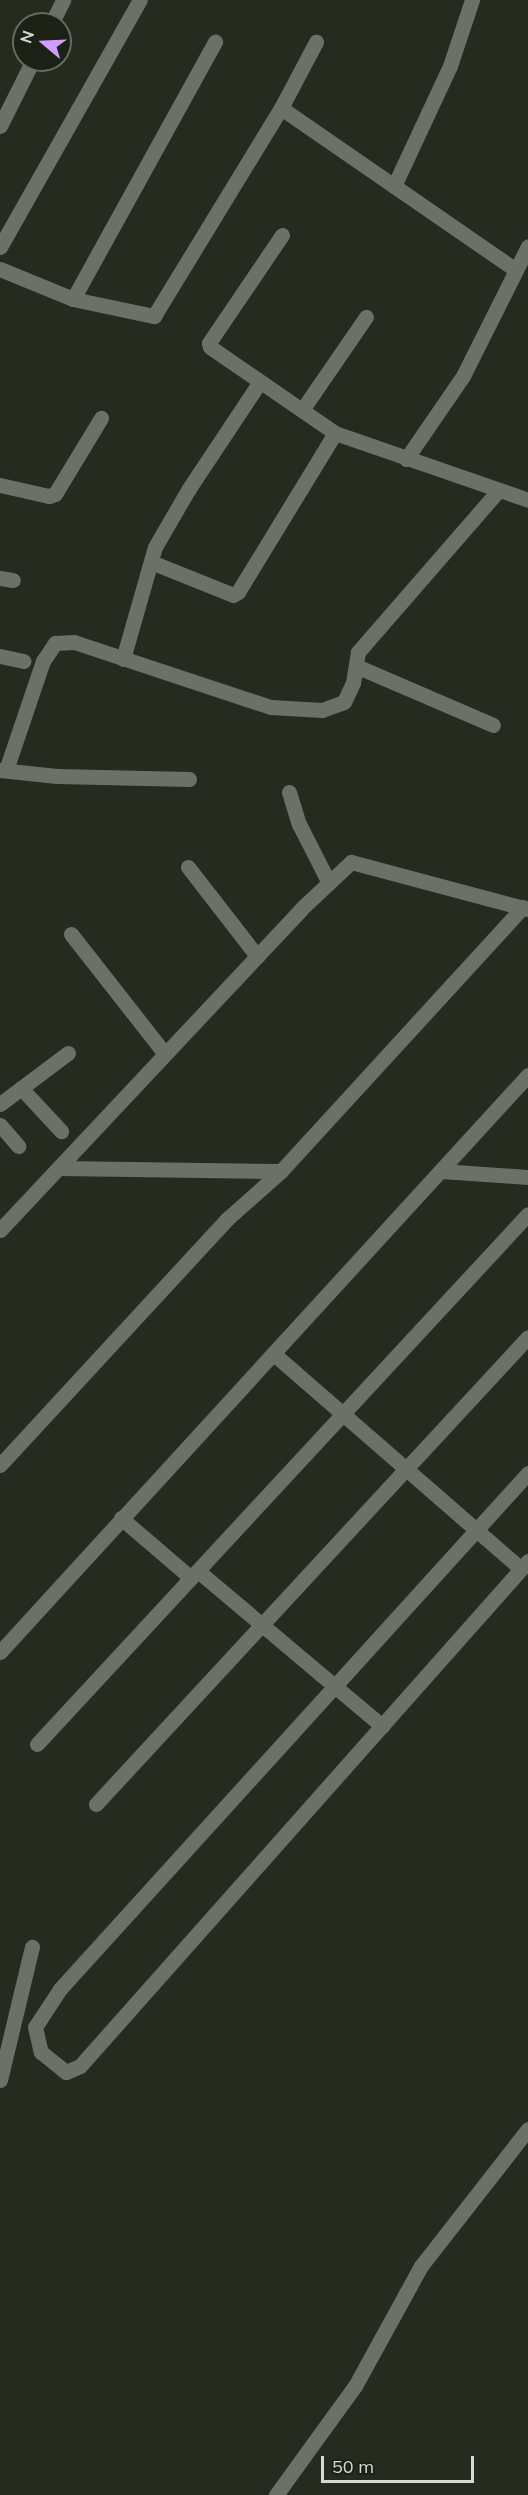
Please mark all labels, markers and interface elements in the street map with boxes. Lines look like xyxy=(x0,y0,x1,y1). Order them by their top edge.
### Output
north arrow xyxy=(12,12,72,72)
text: N xyxy=(15,28,38,46)
scale bar xyxy=(324,2444,477,2482)
text: 50 m xyxy=(332,2455,374,2478)

